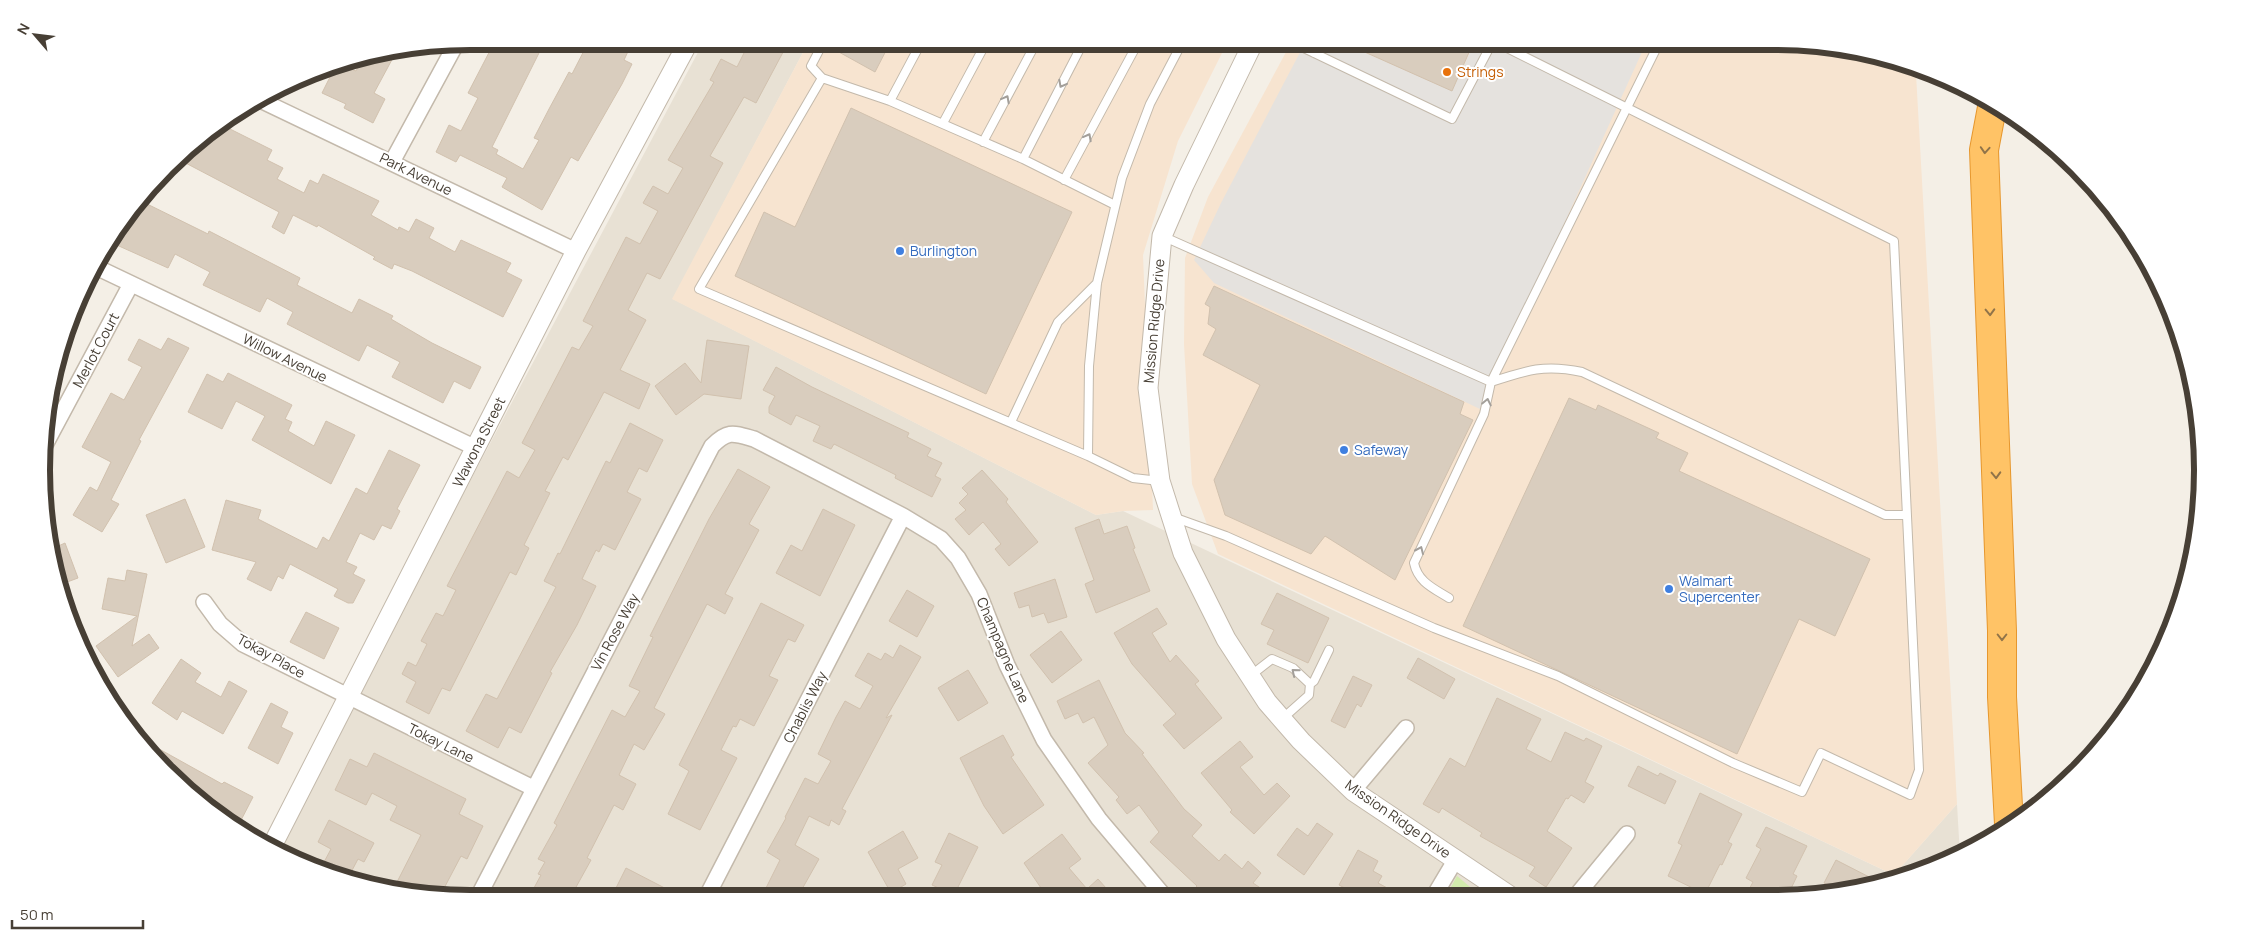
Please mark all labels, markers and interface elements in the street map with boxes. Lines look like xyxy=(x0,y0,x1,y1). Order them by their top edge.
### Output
north arrow xyxy=(10,10,60,60)
text: N xyxy=(12,20,34,38)
place label: Strings xyxy=(1457,62,1504,81)
marker: Strings xyxy=(1441,66,1453,78)
one-way arrow xyxy=(1058,79,1068,88)
one-way arrow xyxy=(1000,95,1010,104)
one-way arrow xyxy=(1082,133,1092,142)
one-way arrow xyxy=(1979,146,1990,154)
street label: Park Avenue xyxy=(377,148,456,199)
place label: Burlington xyxy=(910,241,977,260)
marker: Burlington xyxy=(894,245,906,257)
street label: Mission Ridge Drive xyxy=(1139,258,1168,384)
street label: Merlot Court xyxy=(68,309,123,391)
one-way arrow xyxy=(1984,309,1995,317)
street label: Willow Avenue xyxy=(240,329,331,386)
street label: Wawona Street xyxy=(448,393,510,490)
one-way arrow xyxy=(1481,398,1492,407)
place label: Safeway xyxy=(1354,440,1409,459)
marker: Safeway xyxy=(1338,444,1350,456)
one-way arrow xyxy=(1991,471,2002,479)
one-way arrow xyxy=(1413,546,1424,555)
place label: Walmart Supercenter xyxy=(1679,571,1760,606)
marker: Walmart Supercenter xyxy=(1663,583,1675,595)
street label: Vin Rose Way xyxy=(586,589,643,674)
street label: Champagne Lane xyxy=(973,594,1034,706)
street label: Tokay Place xyxy=(234,629,309,682)
one-way arrow xyxy=(1997,634,2007,641)
street label: Chablis Way xyxy=(778,667,831,746)
one-way arrow xyxy=(1292,668,1301,677)
street label: Tokay Lane xyxy=(405,718,477,767)
street label: Mission Ridge Drive xyxy=(1342,775,1455,862)
scale bar xyxy=(12,898,144,930)
text: 50 m xyxy=(20,904,54,925)

